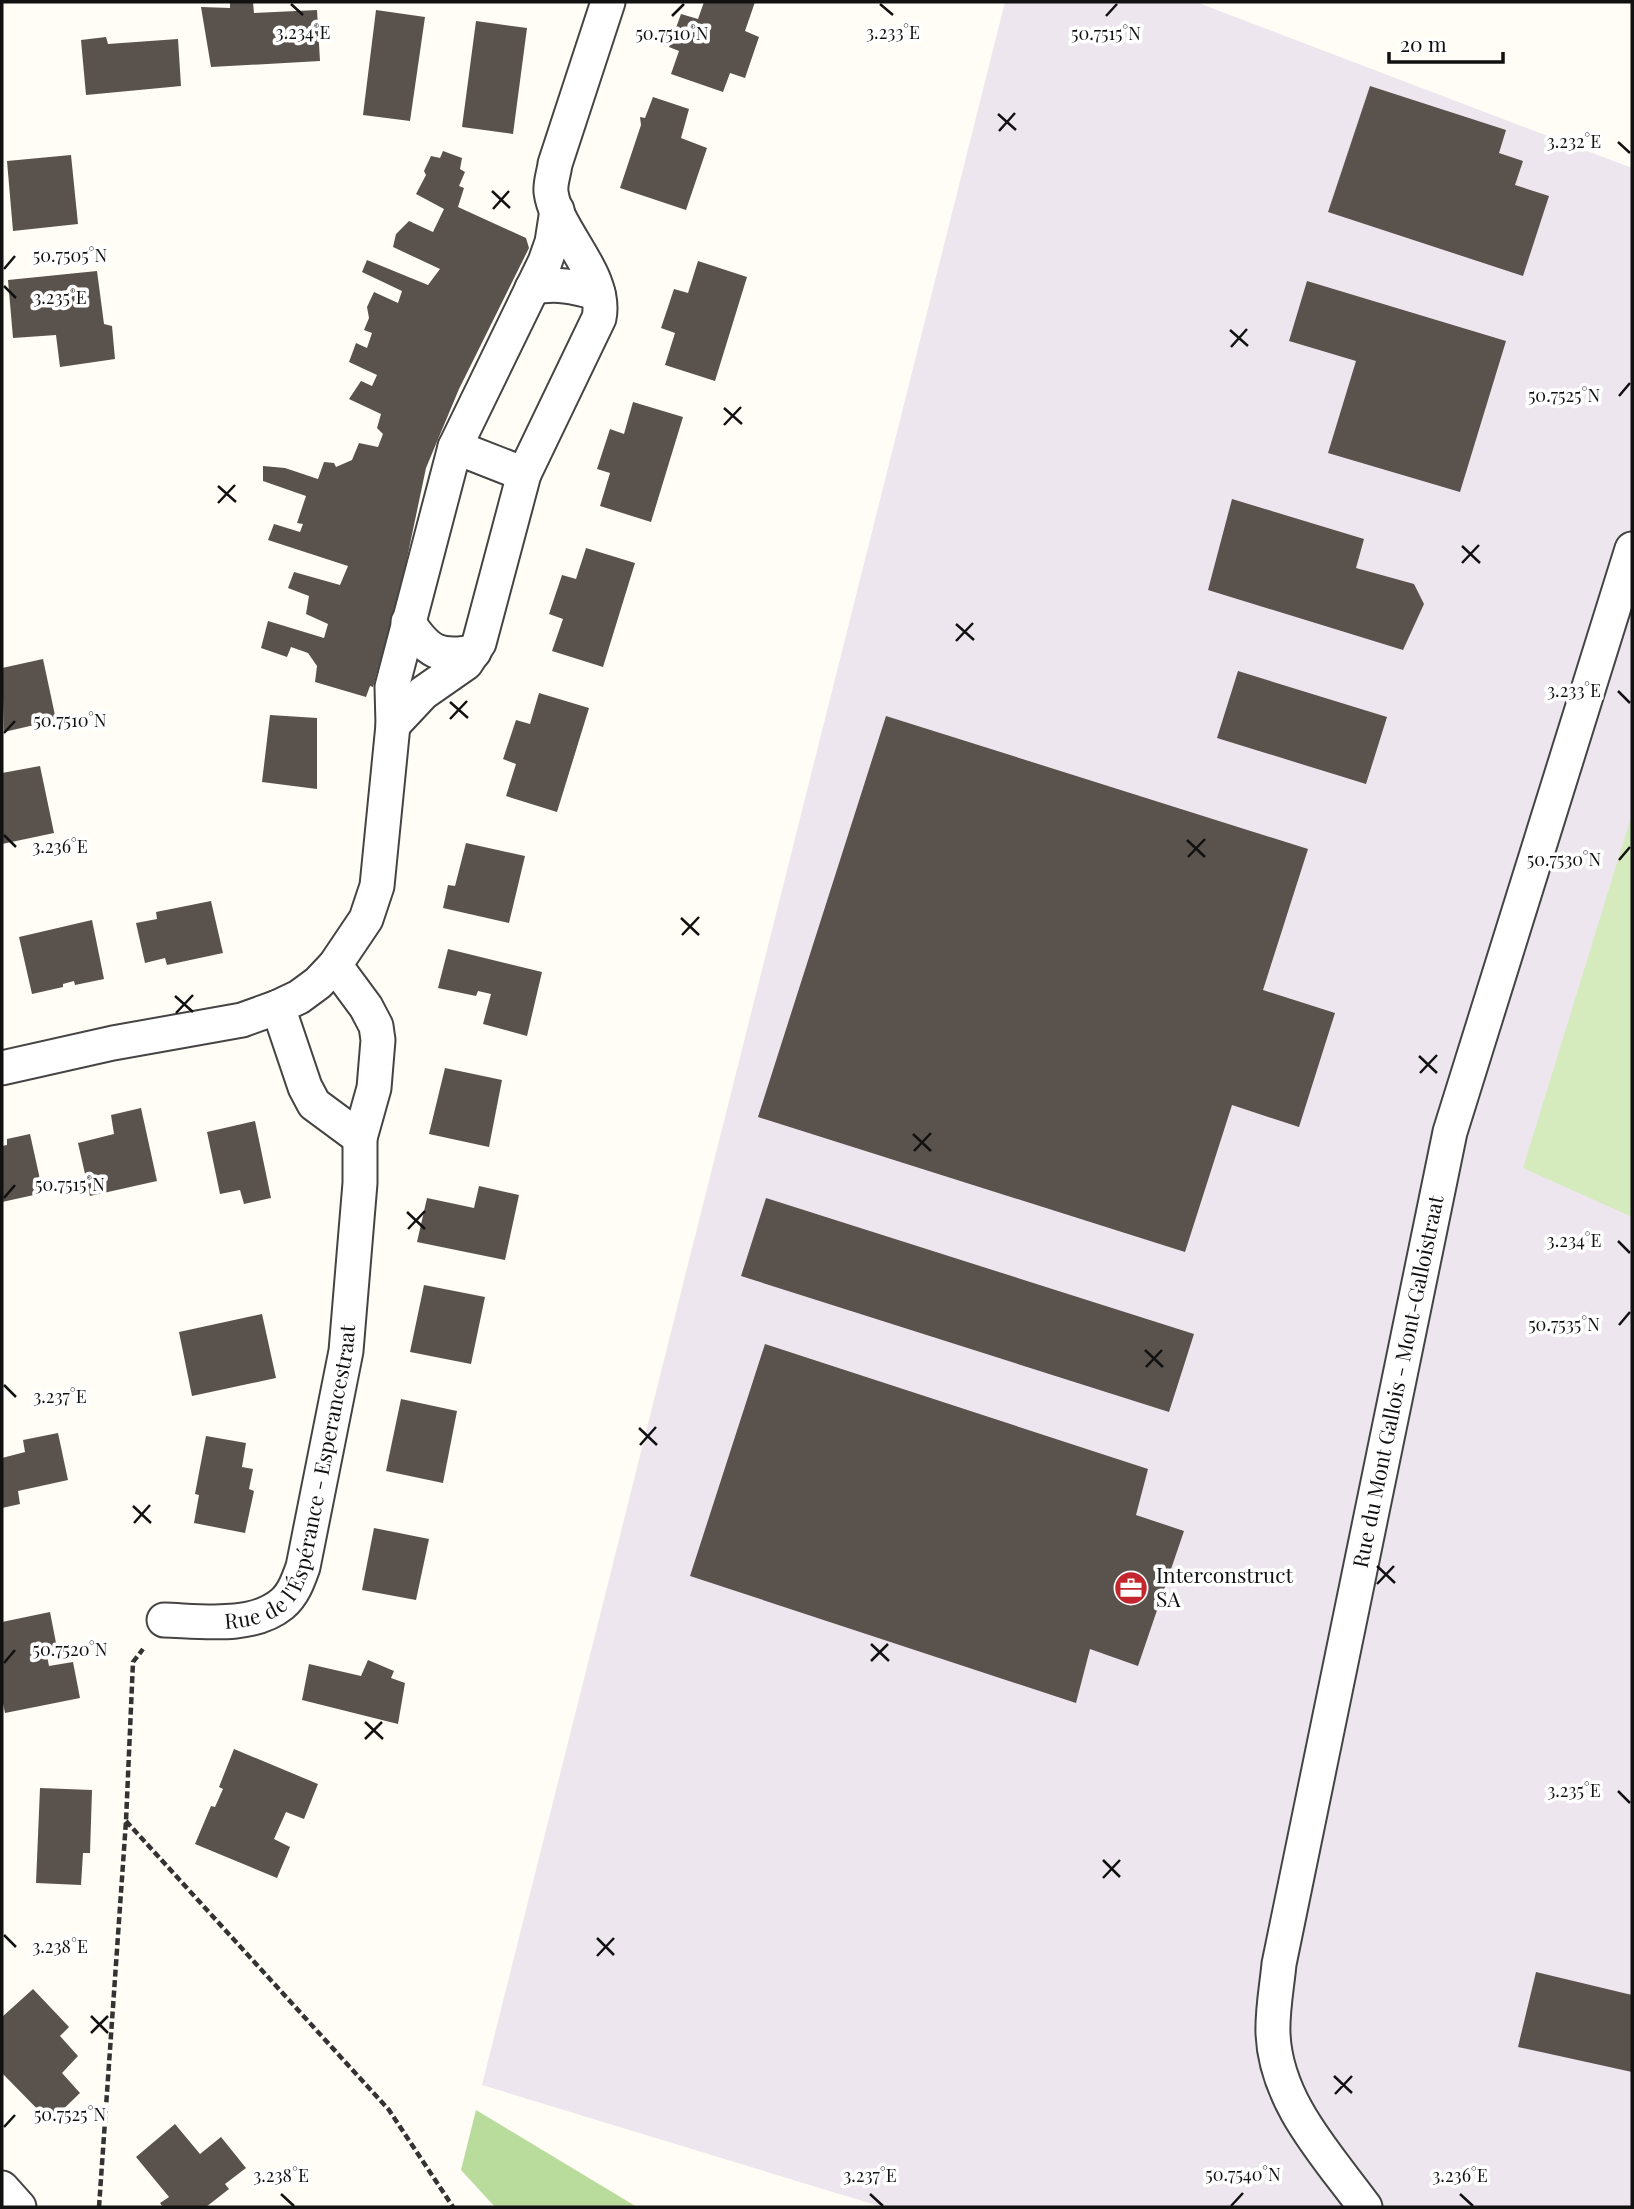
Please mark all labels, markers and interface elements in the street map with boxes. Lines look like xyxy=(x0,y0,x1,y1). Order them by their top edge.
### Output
text: 3.234°E xyxy=(276,20,330,44)
text: 3.233°E xyxy=(866,20,920,44)
text: 50.7510°N xyxy=(635,21,709,45)
text: 50.7515°N xyxy=(1071,21,1141,45)
scale bar xyxy=(1389,21,1503,65)
text: 20 m xyxy=(1400,29,1447,57)
text: 3.232°E xyxy=(1547,129,1601,153)
text: 50.7505°N xyxy=(33,243,107,267)
text: 3.235°E xyxy=(33,285,87,309)
text: 50.7525°N xyxy=(1528,383,1600,407)
text: 3.233°E xyxy=(1547,678,1601,702)
text: 50.7510°N xyxy=(33,708,107,732)
text: 3.236°E xyxy=(32,834,88,858)
text: 50.7530°N xyxy=(1527,847,1602,871)
text: 50.7515°N xyxy=(35,1172,105,1196)
street label: Rue du Mont Gallois - Mont-Galloistraat xyxy=(1345,1192,1449,1570)
text: 3.234°E xyxy=(1547,1228,1601,1252)
text: 50.7535°N xyxy=(1528,1312,1600,1336)
street label: Rue de l'Éspérance - Esperancestraat xyxy=(223,1323,360,1634)
text: 3.237°E xyxy=(33,1384,87,1408)
place label: Interconstruct SA xyxy=(1156,1560,1293,1612)
office icon: Interconstruct SA xyxy=(1112,1569,1150,1607)
text: 50.7520°N xyxy=(32,1637,108,1661)
text: 3.235°E xyxy=(1547,1778,1601,1802)
text: 3.238°E xyxy=(32,1934,88,1958)
text: 50.7525°N xyxy=(34,2102,106,2126)
text: 50.7540°N xyxy=(1205,2162,1281,2186)
text: 3.238°E xyxy=(253,2163,309,2187)
text: 3.237°E xyxy=(843,2163,897,2187)
text: 3.236°E xyxy=(1432,2163,1488,2187)

